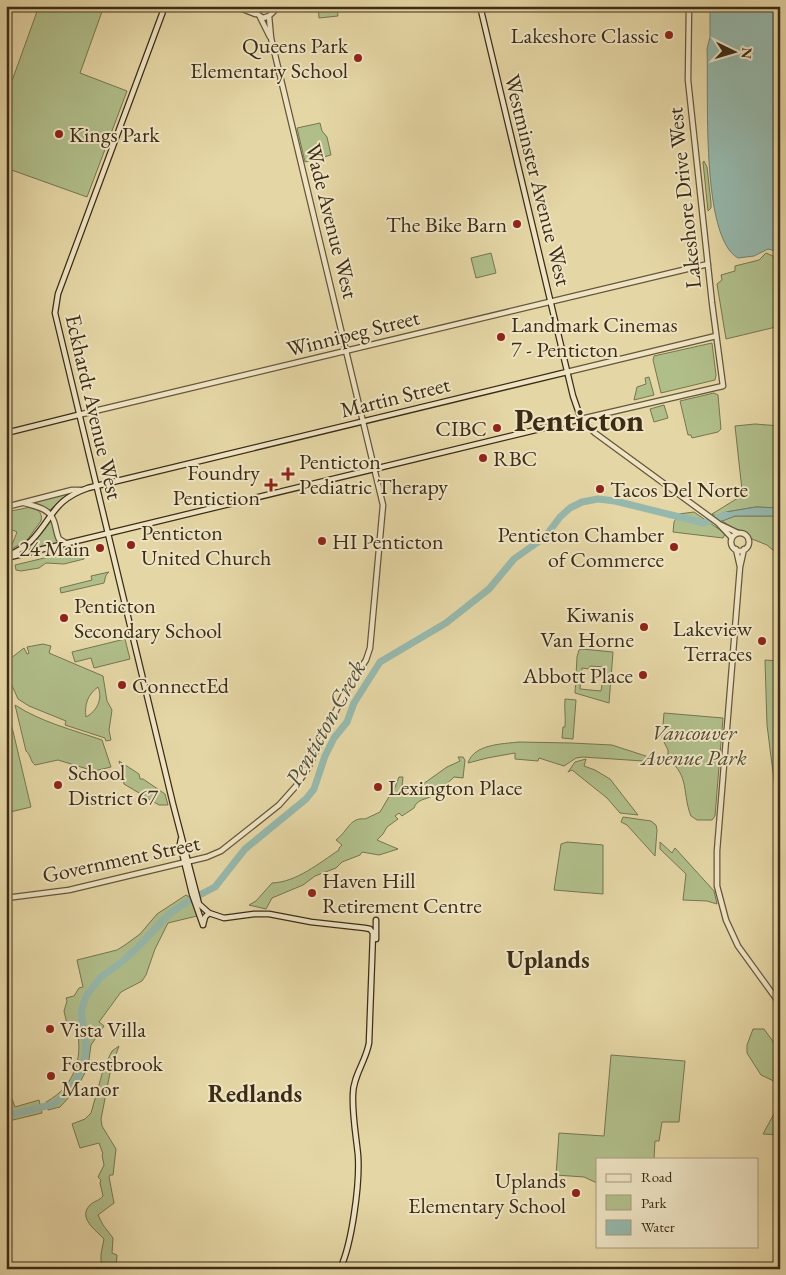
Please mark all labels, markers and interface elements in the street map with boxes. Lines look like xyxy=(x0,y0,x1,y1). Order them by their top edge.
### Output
place label: Lakeshore Classic xyxy=(511,21,659,50)
north arrow xyxy=(708,28,758,78)
marker: Lakeshore Classic xyxy=(663,29,675,41)
place label: Queens Park Elementary School xyxy=(190,31,349,85)
text: N xyxy=(737,47,756,60)
marker: Queens Park Elementary School xyxy=(352,52,364,64)
street label: Westminster Avenue West xyxy=(498,71,578,289)
street label: Lakeshore Drive West xyxy=(660,106,708,290)
place label: Kings Park xyxy=(69,120,160,149)
marker: Kings Park xyxy=(53,128,65,140)
street label: Wade Avenue West xyxy=(299,140,365,302)
place label: The Bike Barn xyxy=(386,210,507,239)
marker: The Bike Barn xyxy=(511,218,523,230)
street label: Winnipeg Street xyxy=(283,302,423,364)
place label: Landmark Cinemas 7 - Penticton xyxy=(511,310,678,364)
street label: Eckhardt Avenue West xyxy=(59,312,129,502)
marker: Landmark Cinemas 7 - Penticton xyxy=(495,331,507,343)
street label: Martin Street xyxy=(337,369,453,425)
district label: Penticton xyxy=(514,399,644,441)
place label: CIBC xyxy=(435,414,487,443)
marker: CIBC xyxy=(491,422,503,434)
place label: RBC xyxy=(493,444,537,473)
place label: Penticton Pediatric Therapy xyxy=(299,447,448,501)
marker: RBC xyxy=(477,452,489,464)
place label: Foundry Pentiction xyxy=(173,458,260,512)
marker: Penticton Pediatric Therapy xyxy=(281,467,295,481)
place label: Tacos Del Norte xyxy=(610,475,749,504)
marker: Foundry Pentiction xyxy=(264,478,278,492)
marker: Tacos Del Norte xyxy=(594,483,606,495)
place label: Penticton United Church xyxy=(141,518,271,572)
place label: Penticton Chamber of Commerce xyxy=(498,520,665,574)
place label: HI Penticton xyxy=(332,527,444,556)
place label: 24 Main xyxy=(19,534,90,563)
marker: HI Penticton xyxy=(316,535,328,547)
marker: Penticton United Church xyxy=(125,539,137,551)
marker: Penticton Chamber of Commerce xyxy=(668,541,680,553)
marker: 24 Main xyxy=(94,542,106,554)
place label: Penticton Secondary School xyxy=(74,591,222,645)
place label: Kiwanis Van Horne xyxy=(540,600,634,654)
marker: Penticton Secondary School xyxy=(58,612,70,624)
place label: Lakeview Terraces xyxy=(673,614,753,668)
marker: Kiwanis Van Horne xyxy=(638,621,650,633)
marker: Lakeview Terraces xyxy=(756,635,768,647)
water label: Penticton Creek xyxy=(278,654,373,792)
place label: Abbott Place xyxy=(522,661,633,690)
marker: Abbott Place xyxy=(637,669,649,681)
place label: ConnectEd xyxy=(132,671,230,700)
marker: ConnectEd xyxy=(116,679,128,691)
park label: Vancouver Avenue Park xyxy=(639,718,747,772)
place label: School District 67 xyxy=(68,758,159,812)
place label: Lexington Place xyxy=(388,773,523,802)
marker: School District 67 xyxy=(52,779,64,791)
marker: Lexington Place xyxy=(372,781,384,793)
street label: Government Street xyxy=(40,828,202,890)
place label: Haven Hill Retirement Centre xyxy=(322,866,482,920)
marker: Haven Hill Retirement Centre xyxy=(306,887,318,899)
district label: Uplands xyxy=(506,944,590,975)
place label: Vista Villa xyxy=(60,1015,146,1044)
marker: Vista Villa xyxy=(44,1023,56,1035)
place label: Forestbrook Manor xyxy=(61,1049,164,1103)
marker: Forestbrook Manor xyxy=(45,1070,57,1082)
district label: Redlands xyxy=(208,1078,302,1109)
legend xyxy=(596,1158,758,1248)
place label: Uplands Elementary School xyxy=(408,1166,566,1220)
text: Road xyxy=(641,1167,673,1186)
marker: Uplands Elementary School xyxy=(570,1187,582,1199)
text: Park xyxy=(641,1193,668,1212)
text: Water xyxy=(641,1217,675,1236)

